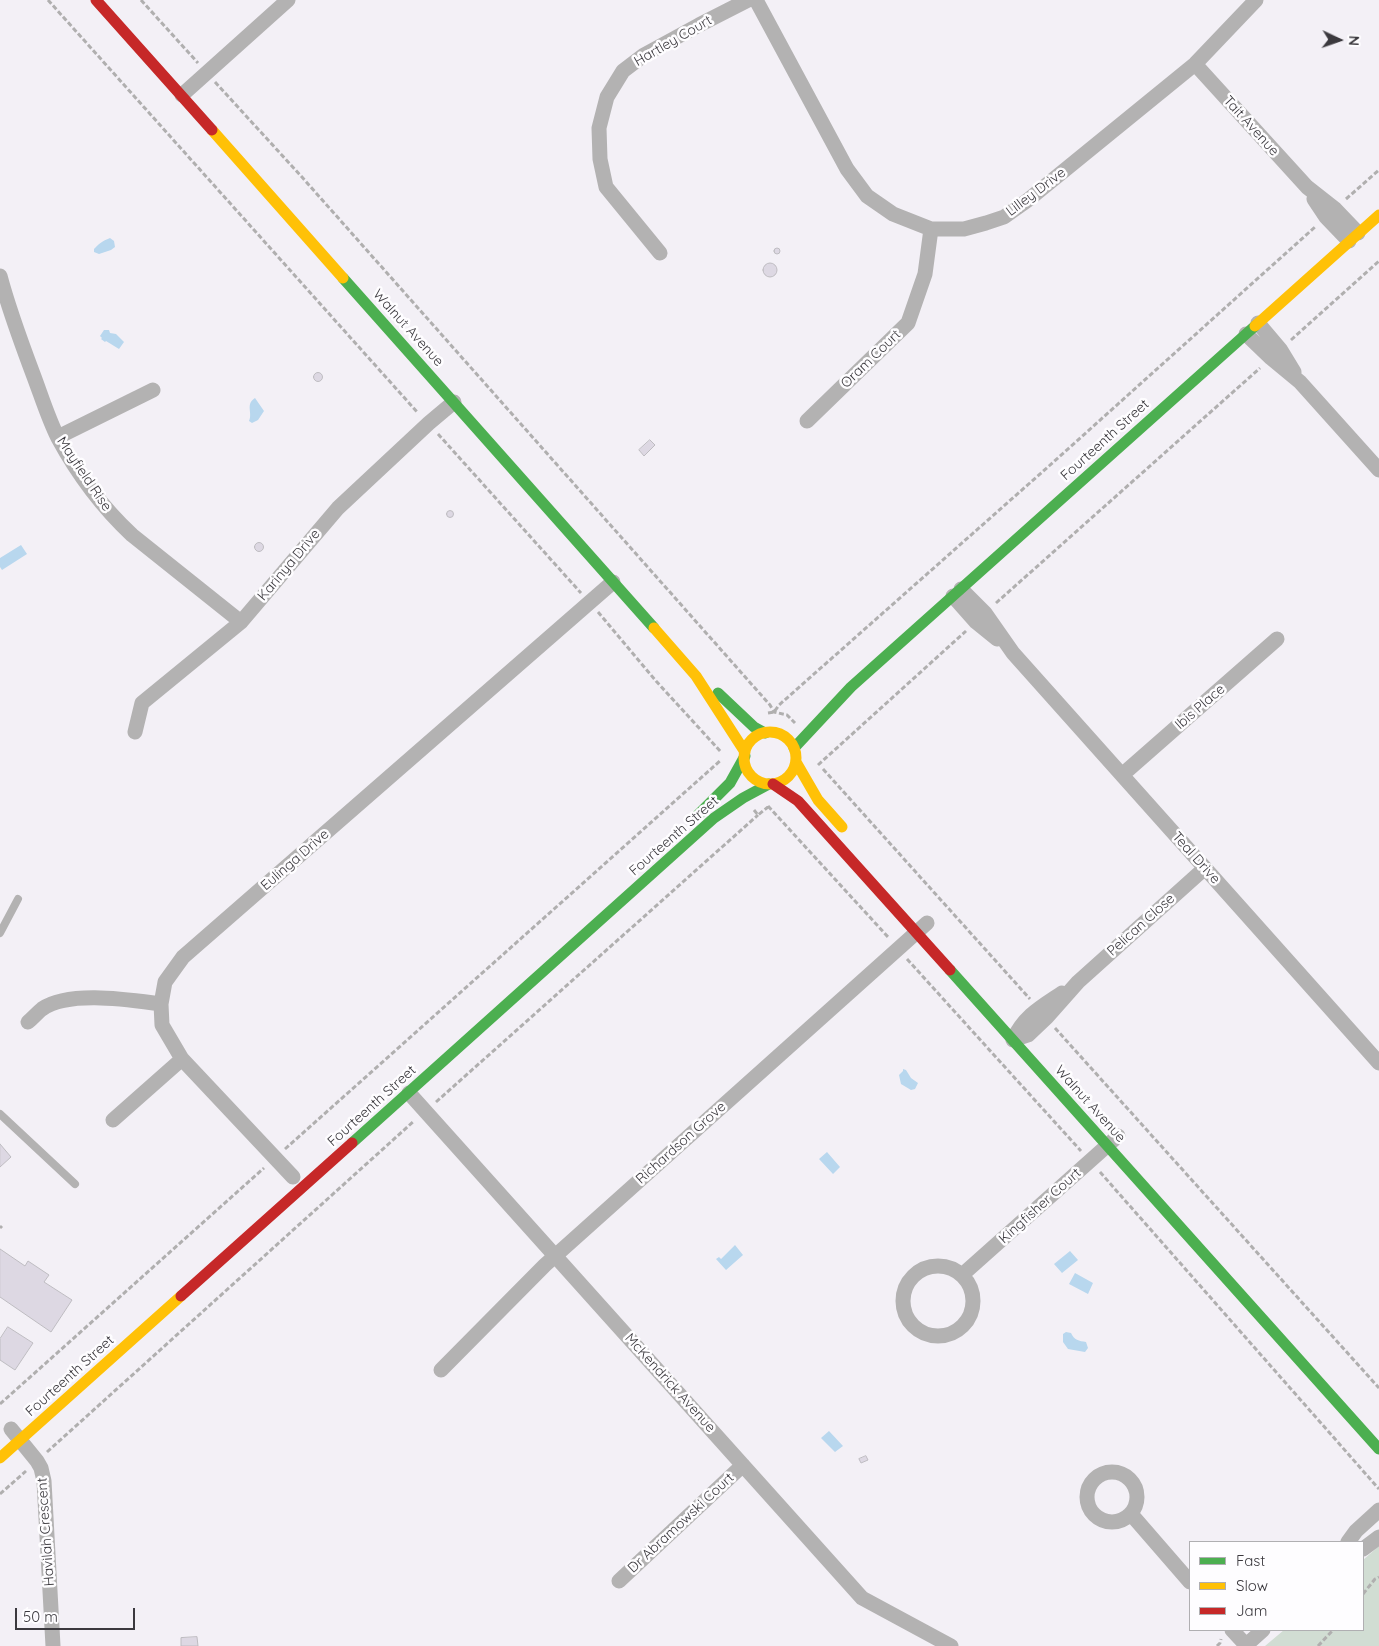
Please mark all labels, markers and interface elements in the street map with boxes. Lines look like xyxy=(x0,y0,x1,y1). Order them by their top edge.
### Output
street label: Hartley Court xyxy=(631,12,715,70)
north arrow xyxy=(1314,15,1364,65)
text: N xyxy=(1345,35,1363,46)
street label: Tait Avenue xyxy=(1220,93,1282,159)
street label: Lilley Drive xyxy=(1003,164,1069,220)
street label: Walnut Avenue xyxy=(369,286,447,370)
street label: Oram Court xyxy=(838,326,904,392)
street label: Fourteenth Street xyxy=(1057,396,1153,484)
street label: Mayfield Rise xyxy=(53,434,115,514)
street label: Karinya Drive xyxy=(254,526,324,604)
street label: Ibis Place xyxy=(1172,681,1228,733)
street label: Fourteenth Street xyxy=(626,793,722,879)
street label: Eulinga Drive xyxy=(258,826,332,894)
street label: Teal Drive xyxy=(1168,829,1224,887)
street label: Pelican Close xyxy=(1104,890,1178,960)
street label: Fourteenth Street xyxy=(324,1062,420,1150)
street label: Walnut Avenue xyxy=(1051,1062,1129,1146)
street label: Richardson Grove xyxy=(633,1098,729,1188)
street label: Kingfisher Court xyxy=(995,1165,1085,1247)
street label: McKendrick Avenue xyxy=(621,1330,719,1436)
street label: Fourteenth Street xyxy=(22,1332,118,1420)
street label: Dr Abramowski Court xyxy=(625,1470,737,1576)
street label: Havilah Crescent xyxy=(34,1477,58,1587)
legend xyxy=(1189,1541,1364,1631)
text: Fast xyxy=(1236,1551,1265,1570)
text: Slow xyxy=(1236,1576,1268,1595)
scale bar xyxy=(18,1598,138,1630)
text: Jam xyxy=(1236,1601,1267,1620)
text: 50 m xyxy=(23,1607,58,1626)

